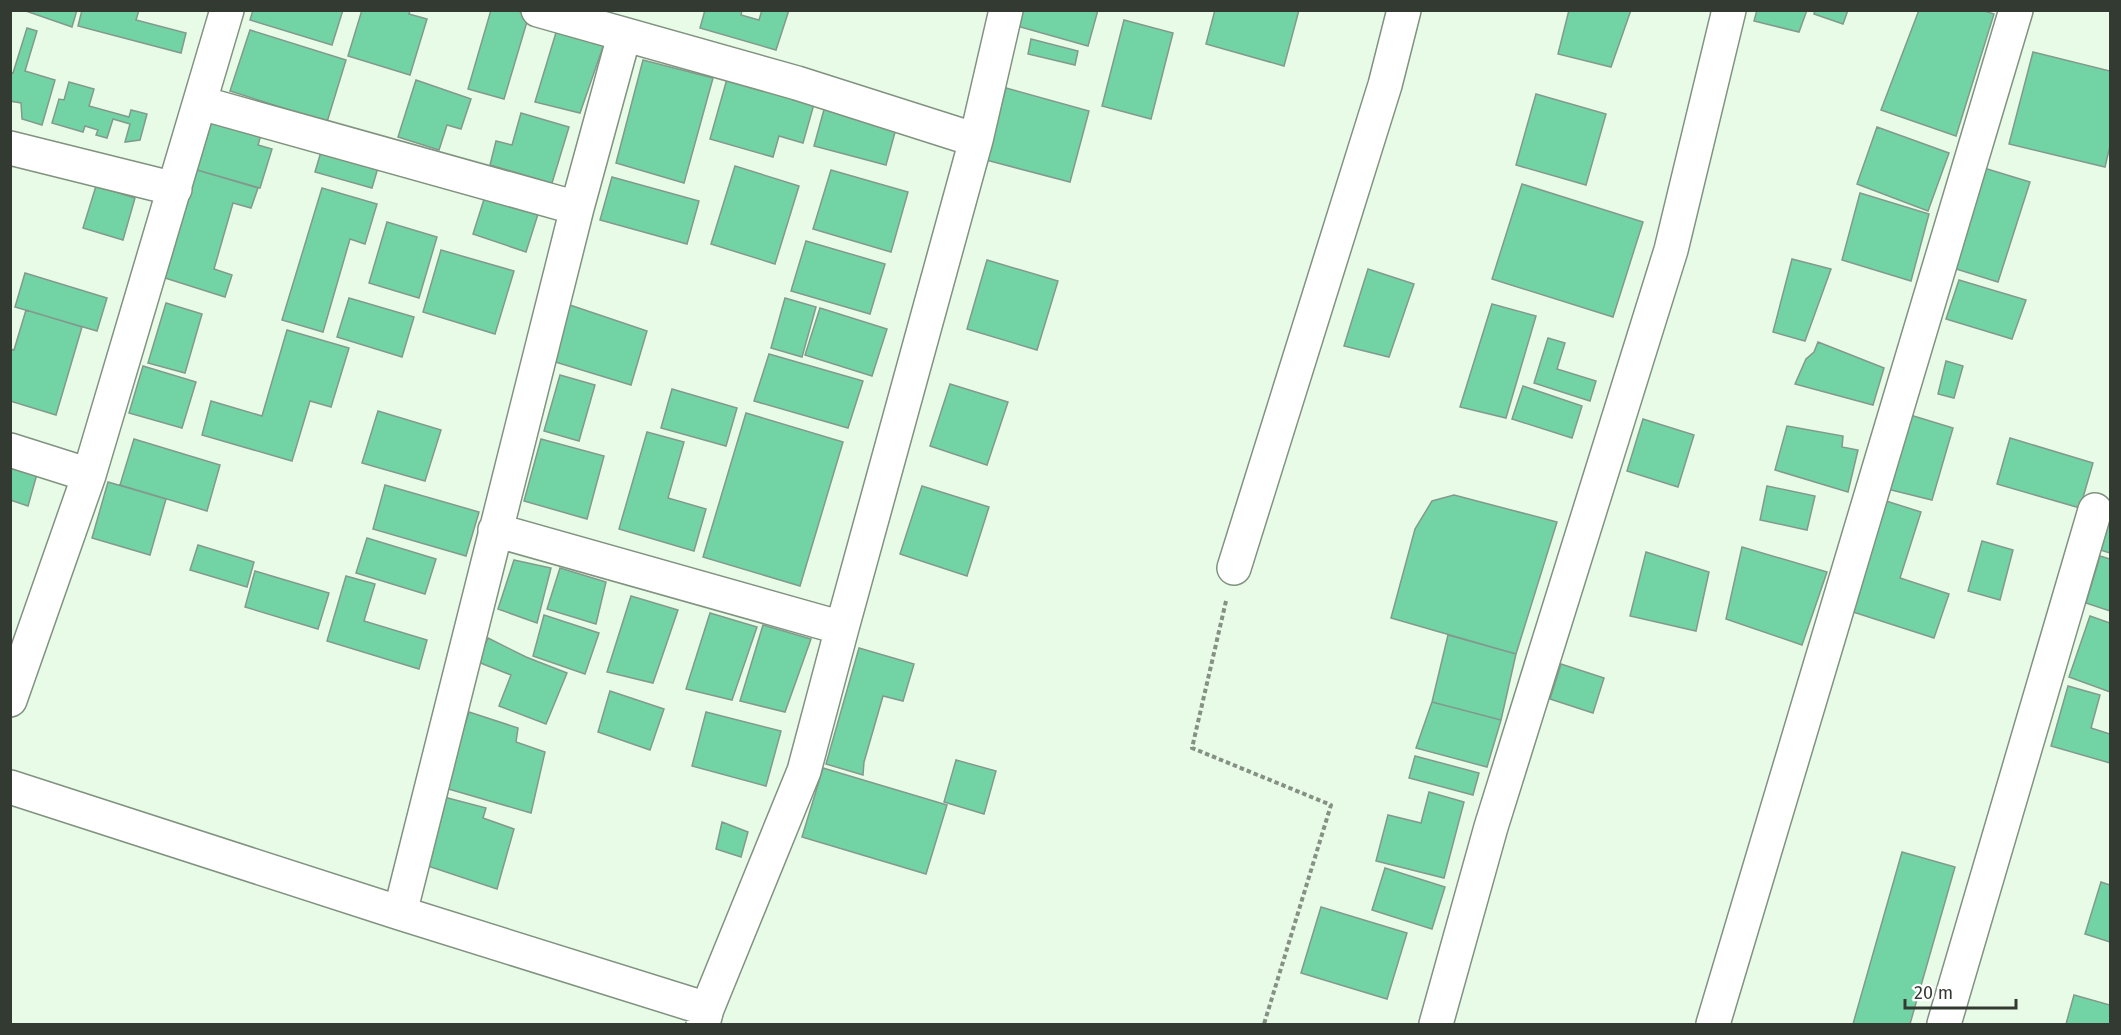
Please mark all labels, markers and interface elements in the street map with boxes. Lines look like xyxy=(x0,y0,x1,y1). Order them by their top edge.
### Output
scale bar xyxy=(1905,972,2016,1010)
text: 20 m xyxy=(1914,982,1953,1004)

